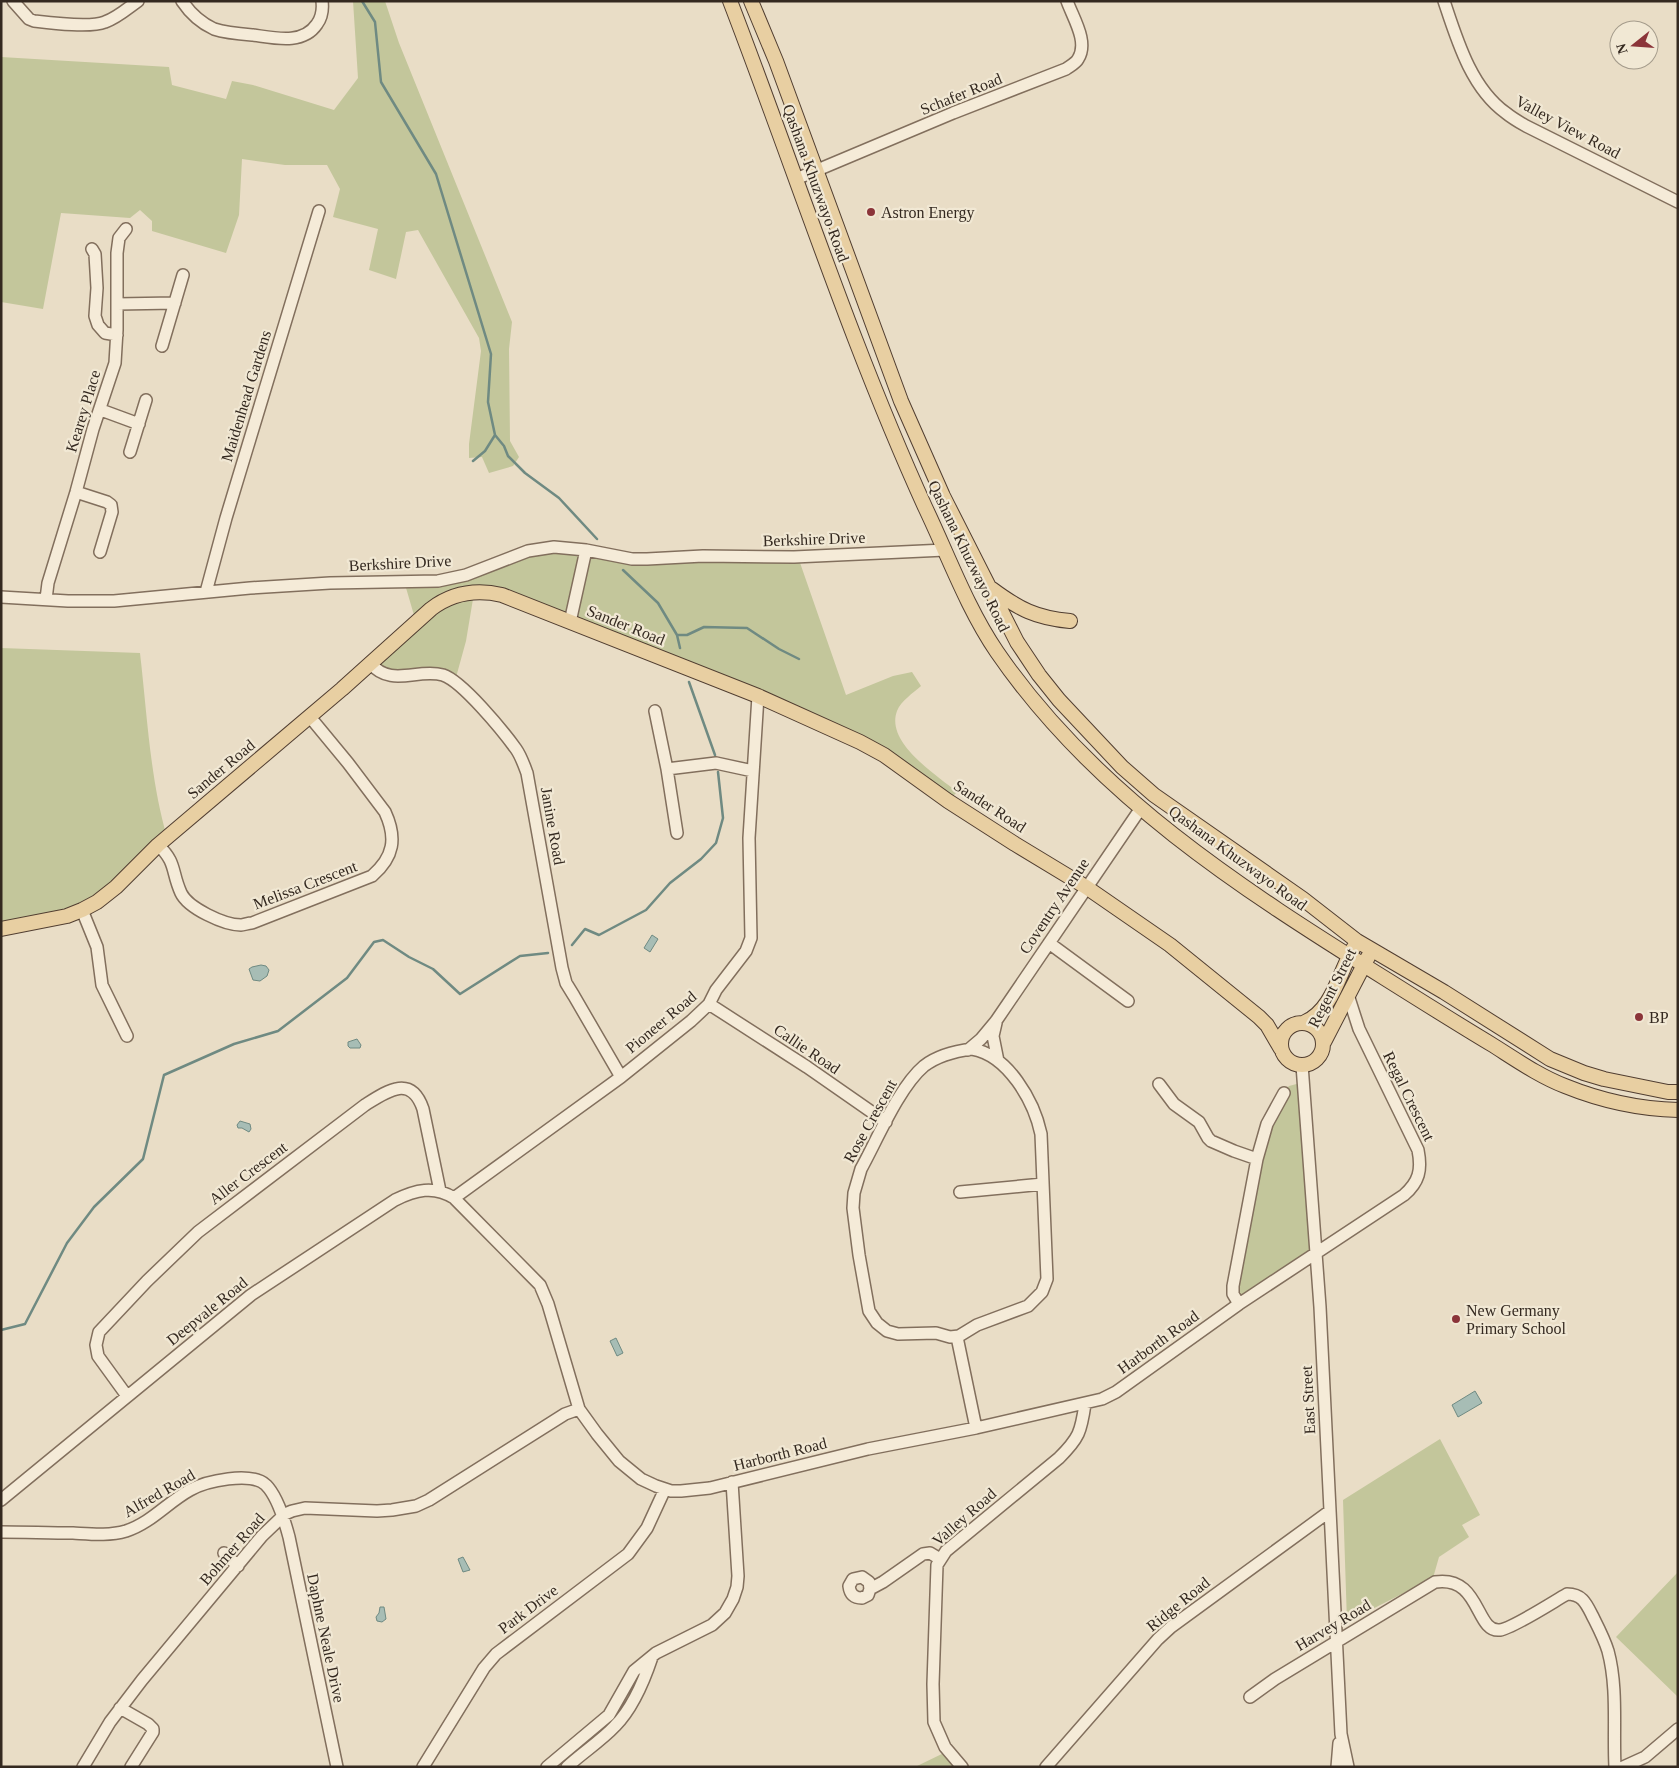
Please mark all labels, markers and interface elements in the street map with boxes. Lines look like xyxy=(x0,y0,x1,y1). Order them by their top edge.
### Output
north arrow xyxy=(1609,20,1659,70)
text: N xyxy=(1613,42,1631,56)
street label: Schafer Road xyxy=(918,70,1004,118)
street label: Valley View Road xyxy=(1512,92,1623,163)
street label: Qashana Khuzwayo Road xyxy=(779,102,852,264)
place label: Astron Energy xyxy=(881,204,974,222)
marker: Astron Energy xyxy=(865,206,877,218)
street label: Maidenhead Gardens xyxy=(218,328,274,464)
street label: Kearey Place xyxy=(62,368,104,454)
street label: Qashana Khuzwayo Road xyxy=(924,478,1013,635)
street label: Berkshire Drive xyxy=(762,529,866,549)
street label: Berkshire Drive xyxy=(348,552,452,574)
street label: Sander Road xyxy=(585,602,667,648)
street label: Sander Road xyxy=(184,736,258,802)
street label: Sander Road xyxy=(951,776,1029,836)
street label: Janine Road xyxy=(538,786,568,866)
street label: Qashana Khuzwayo Road xyxy=(1165,802,1310,915)
street label: Coventry Avenue xyxy=(1016,855,1093,957)
street label: Melissa Crescent xyxy=(251,857,360,913)
street label: Regent Street xyxy=(1305,945,1360,1031)
street label: Pioneer Road xyxy=(622,988,700,1056)
place label: BP xyxy=(1649,1009,1669,1026)
marker: BP xyxy=(1633,1011,1645,1023)
street label: Callie Road xyxy=(771,1021,843,1077)
street label: Regal Crescent xyxy=(1379,1049,1438,1144)
street label: Rose Crescent xyxy=(840,1076,900,1165)
street label: Aller Crescent xyxy=(206,1138,291,1208)
street label: Deepvale Road xyxy=(163,1273,251,1349)
place label: New Germany Primary School xyxy=(1466,1302,1567,1338)
street label: Harborth Road xyxy=(1114,1307,1202,1377)
marker: New Germany Primary School xyxy=(1450,1313,1462,1325)
street label: East Street xyxy=(1298,1365,1318,1435)
street label: Harborth Road xyxy=(732,1434,828,1474)
street label: Alfred Road xyxy=(120,1466,198,1520)
street label: Valley Road xyxy=(929,1485,1000,1550)
street label: Bohmer Road xyxy=(196,1510,268,1588)
street label: Daphne Neale Drive xyxy=(303,1572,348,1704)
street label: Ridge Road xyxy=(1143,1573,1214,1635)
street label: Park Drive xyxy=(495,1581,561,1637)
street label: Harvey Road xyxy=(1292,1596,1374,1655)

